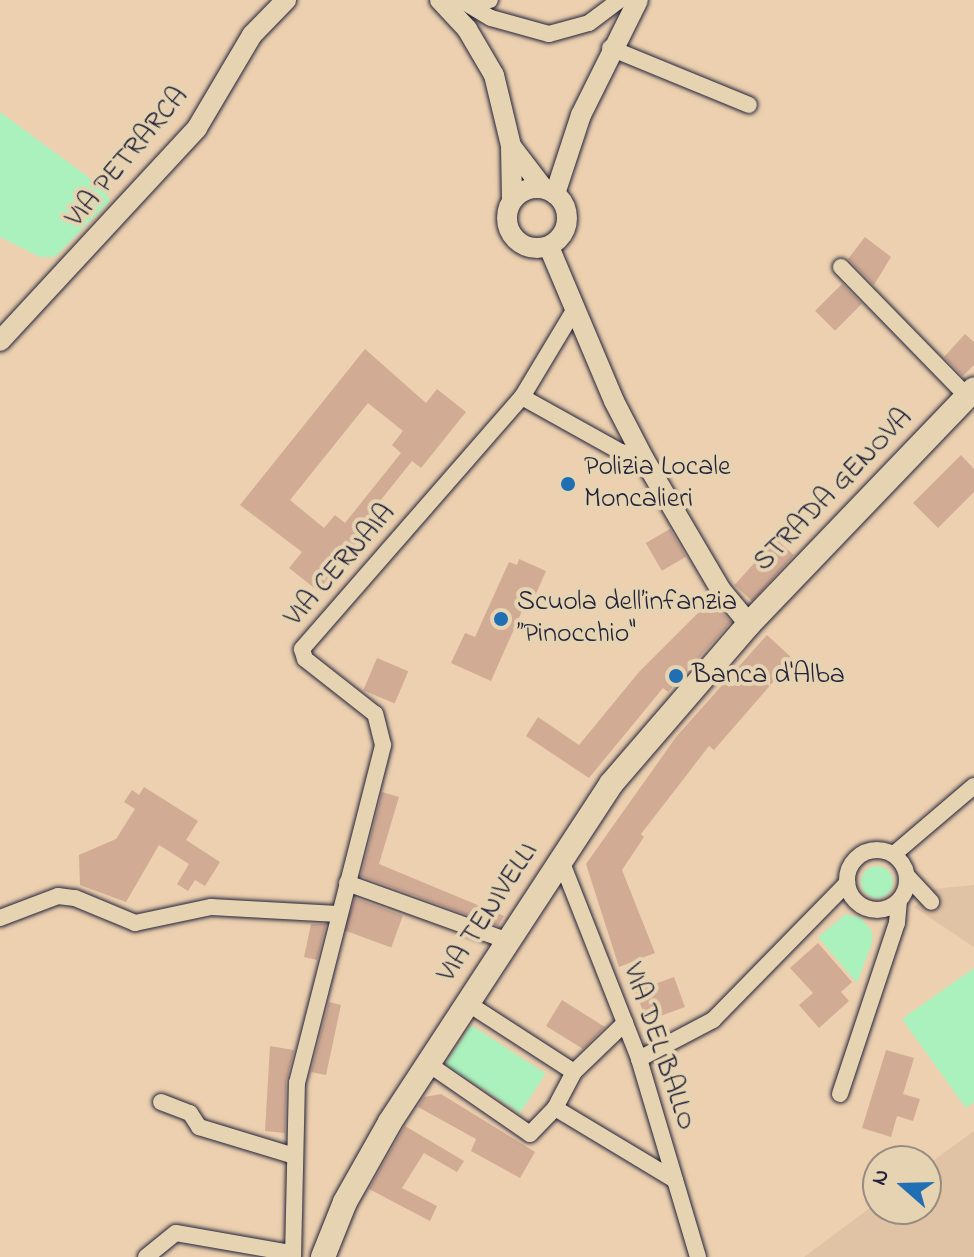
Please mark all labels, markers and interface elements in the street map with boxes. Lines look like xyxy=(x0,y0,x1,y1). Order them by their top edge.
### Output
street label: VIA PETRARCA xyxy=(60,81,196,235)
street label: STRADA GENOVA xyxy=(748,402,920,580)
place label: Polizia Locale Moncalieri xyxy=(584,451,731,517)
marker: Polizia Locale Moncalieri xyxy=(559,475,577,493)
street label: VIA CERNAIA xyxy=(279,498,403,634)
place label: Scuola dell’infanzia ”Pinocchio" xyxy=(517,586,737,652)
marker: Scuola dell’infanzia ”Pinocchio" xyxy=(492,610,510,628)
place label: Banca d'Alba xyxy=(692,659,845,693)
marker: Banca d'Alba xyxy=(667,667,685,685)
street label: VIA TENIVELLI xyxy=(431,837,547,989)
street label: VIA DEL BALLO xyxy=(614,959,702,1135)
north arrow xyxy=(862,1145,942,1225)
text: N xyxy=(864,1165,899,1190)

